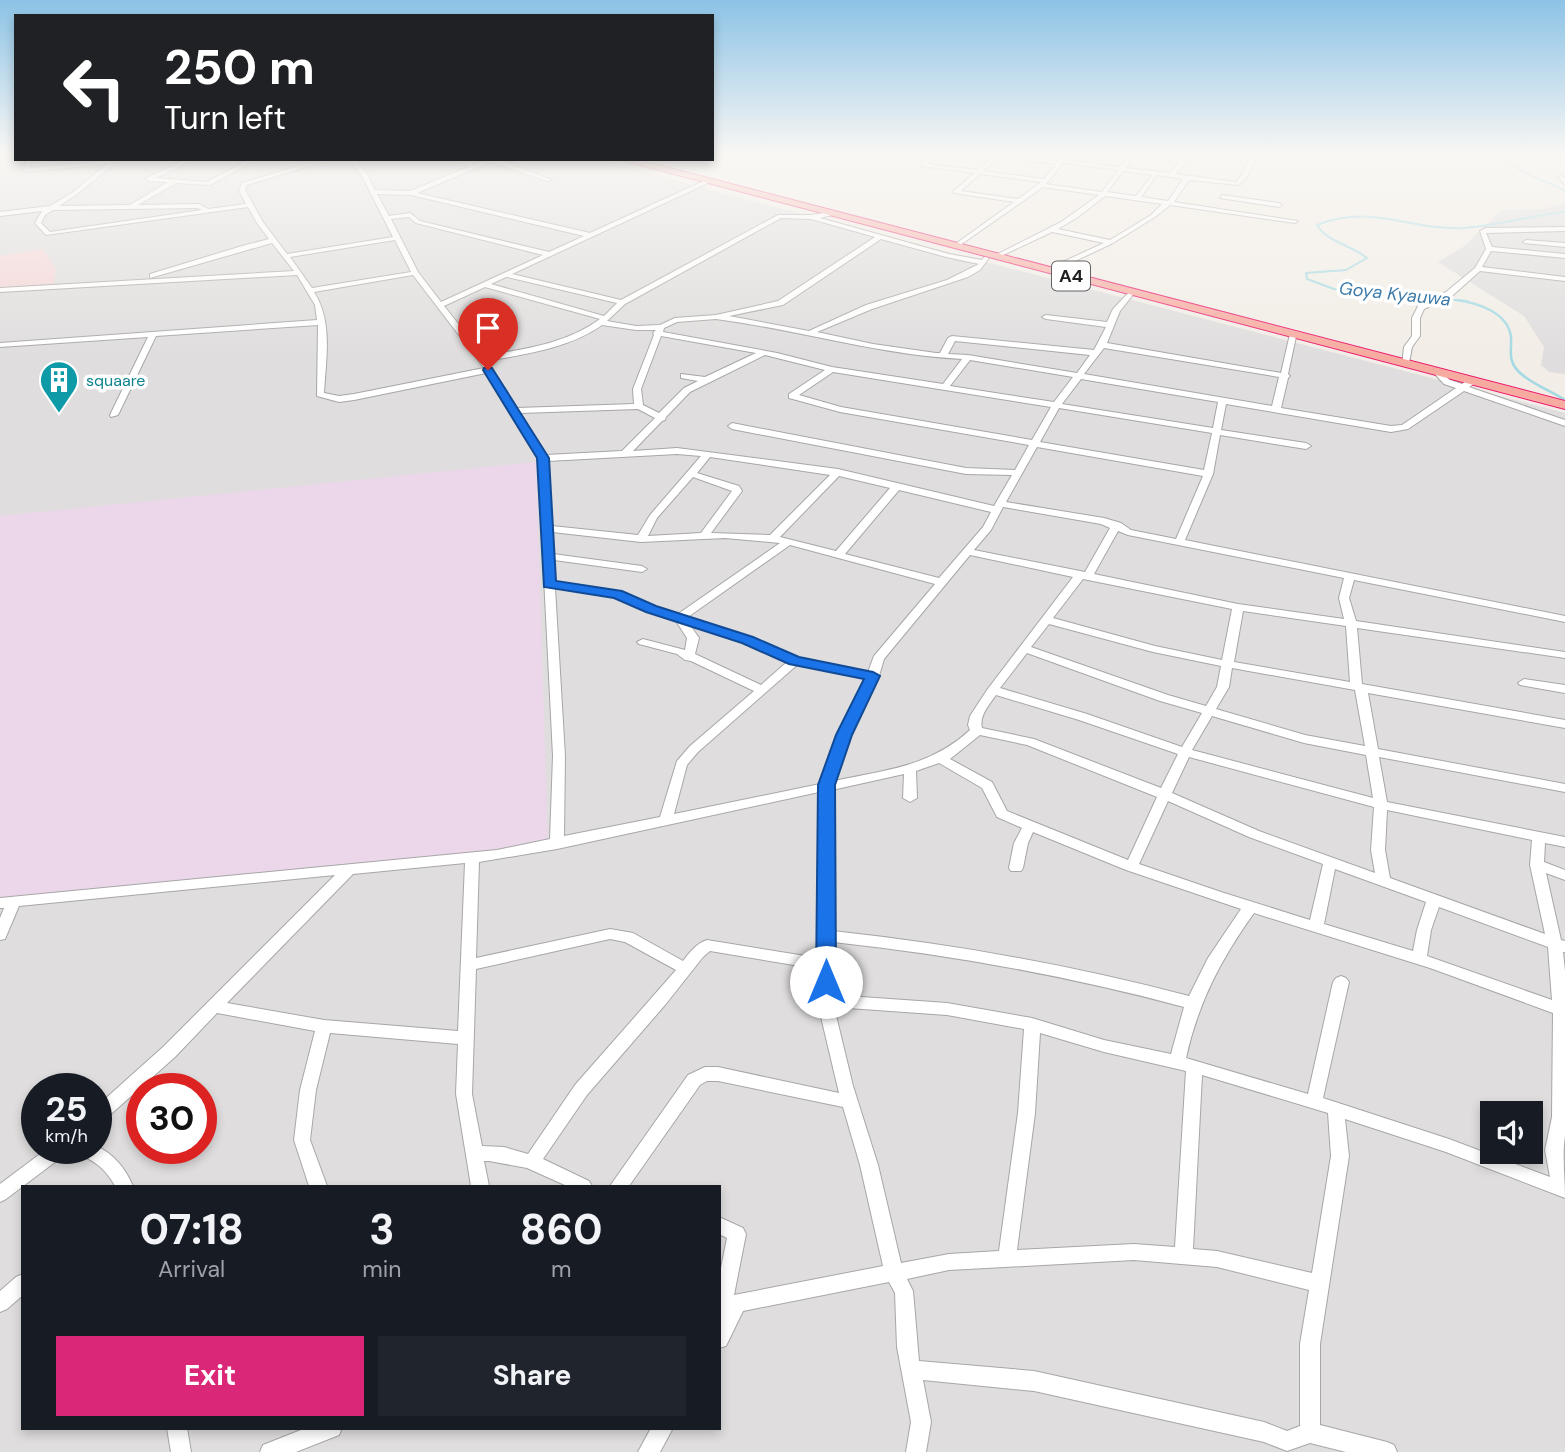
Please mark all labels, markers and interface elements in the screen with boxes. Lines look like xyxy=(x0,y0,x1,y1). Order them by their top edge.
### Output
text: 250 m xyxy=(164,35,315,99)
icon: left xyxy=(49,42,140,133)
text: Turn left xyxy=(164,97,286,139)
road number: A4 xyxy=(1052,262,1090,290)
water label: Goya Kyauwa xyxy=(1338,276,1452,312)
pin xyxy=(458,298,518,370)
icon: arrive xyxy=(469,309,507,347)
building icon: squaare xyxy=(38,359,80,414)
place label: squaare xyxy=(86,370,145,391)
position arrow xyxy=(789,945,863,1019)
speed limit sign: 30 xyxy=(126,1073,217,1164)
text: 25 xyxy=(46,1086,87,1132)
map controls xyxy=(1480,1101,1543,1164)
button: sound xyxy=(1480,1101,1543,1164)
text: km/h xyxy=(45,1124,88,1148)
text: 07:18 xyxy=(139,1202,244,1257)
text: 3 xyxy=(369,1202,394,1257)
text: 860 xyxy=(520,1202,603,1257)
text: Arrival xyxy=(158,1254,225,1284)
text: min xyxy=(362,1254,401,1284)
text: m xyxy=(551,1254,571,1284)
button: Exit xyxy=(56,1336,364,1416)
button: Share xyxy=(378,1336,686,1416)

